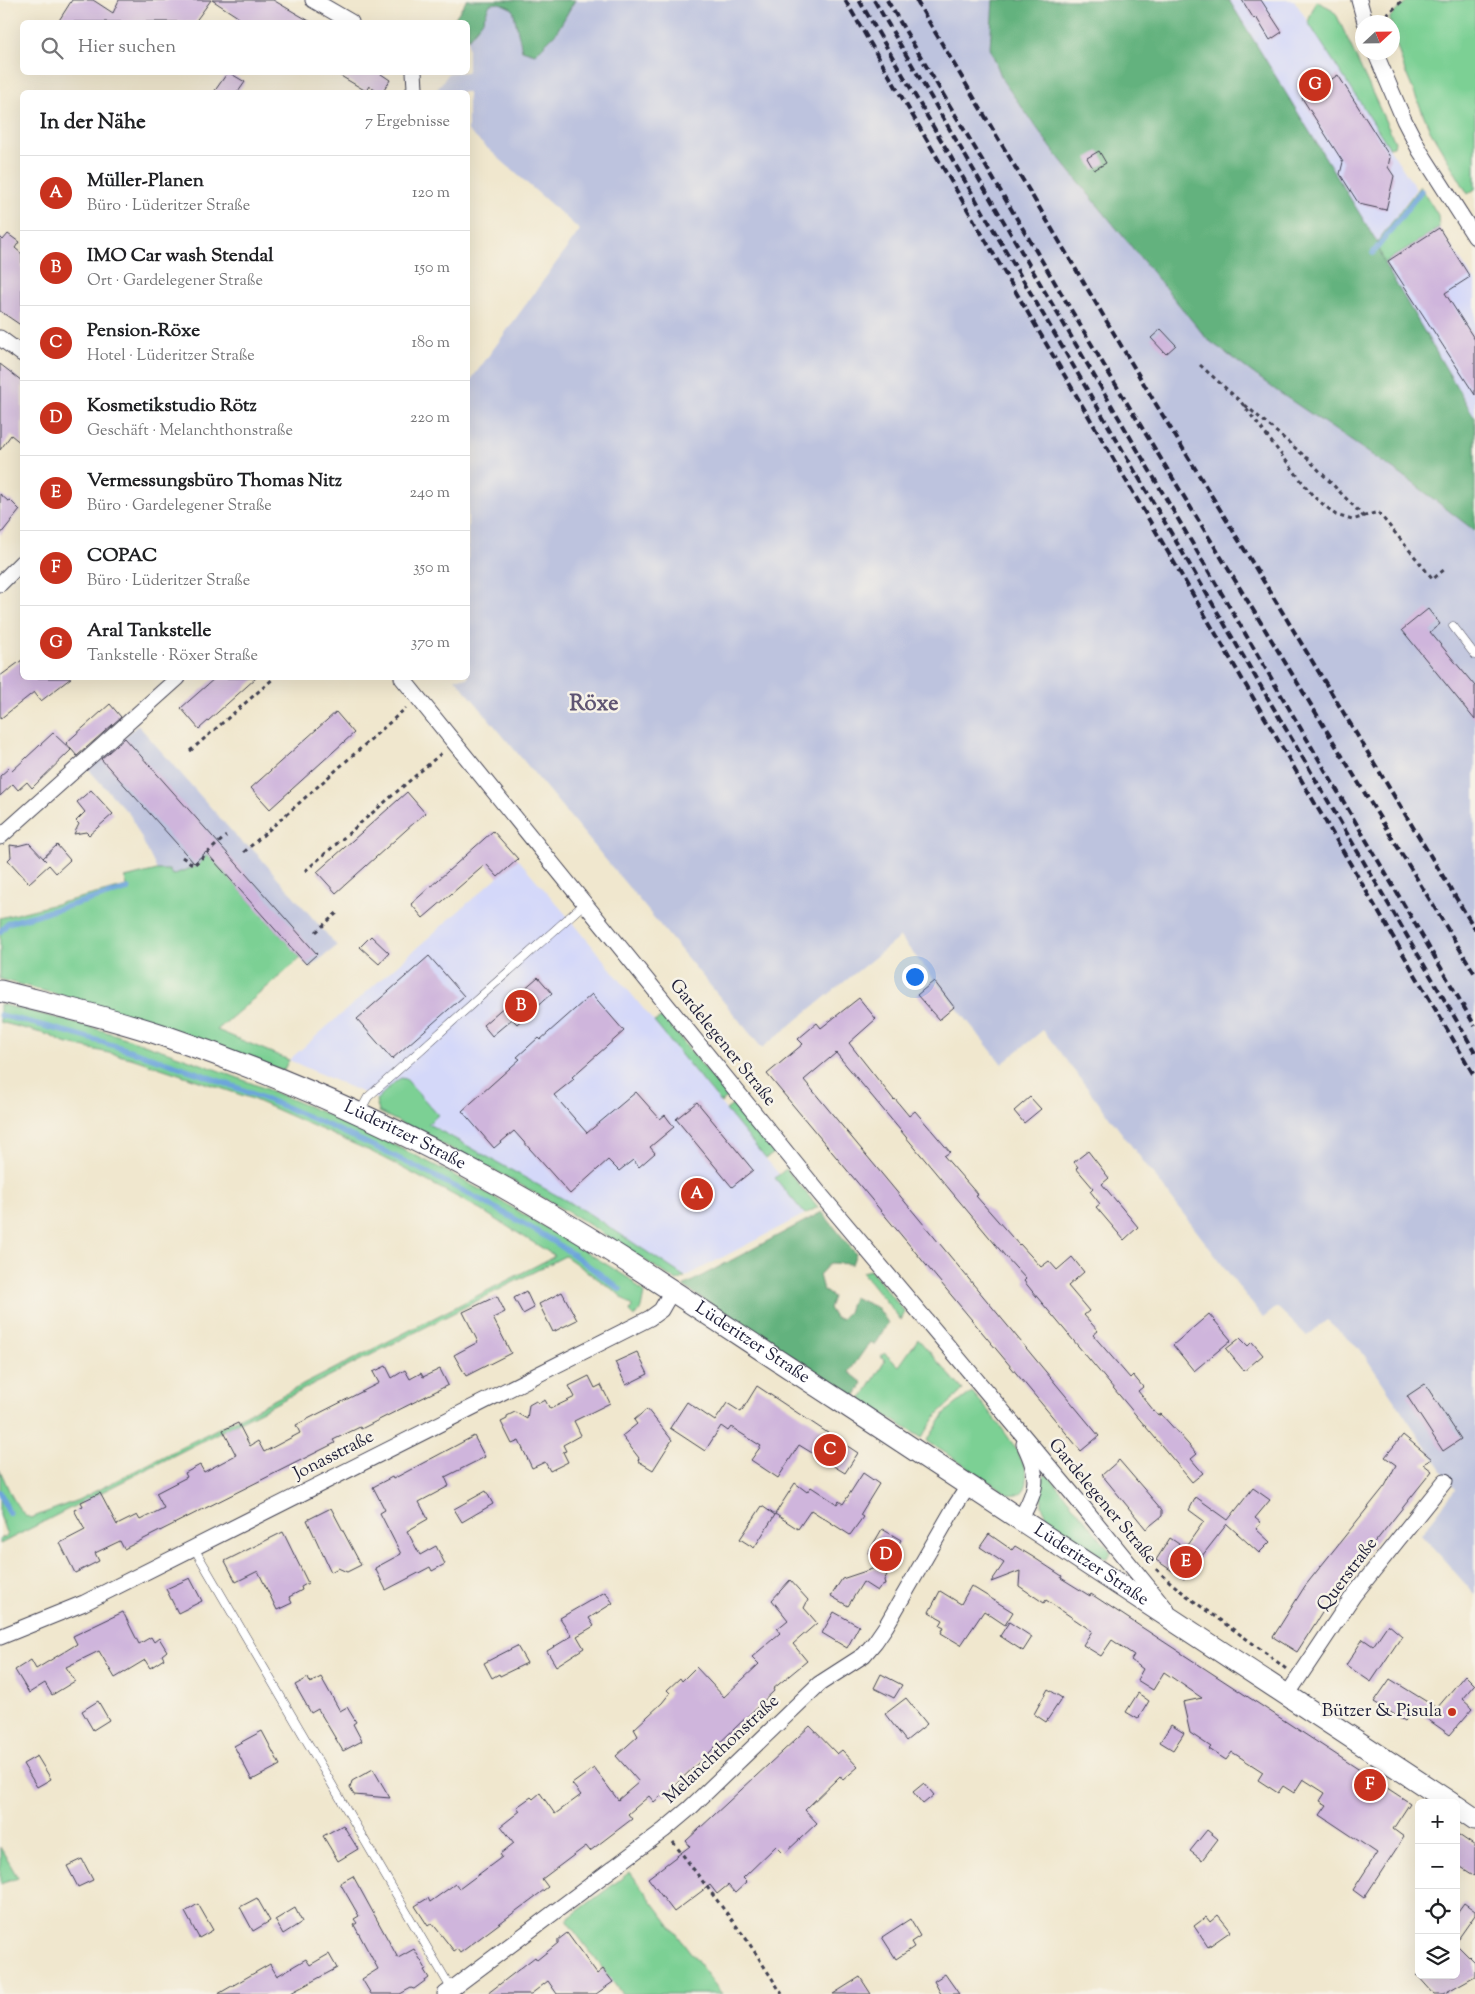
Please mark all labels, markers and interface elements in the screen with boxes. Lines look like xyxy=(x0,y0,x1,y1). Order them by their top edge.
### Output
north arrow xyxy=(1355,15,1400,60)
search box xyxy=(20,20,470,75)
icon: search xyxy=(38,34,66,62)
text: Hier suchen xyxy=(78,34,176,61)
pin: G xyxy=(1299,66,1331,104)
text: In der Nähe xyxy=(40,108,146,138)
text: 7 Ergebnisse xyxy=(365,111,450,134)
text: Müller-Planen xyxy=(87,168,204,195)
text: A xyxy=(50,182,63,205)
text: 120 m xyxy=(412,182,450,205)
text: Büro · Lüderitzer Straße xyxy=(87,195,250,218)
text: IMO Car wash Stendal xyxy=(87,243,274,270)
text: B xyxy=(51,257,61,280)
text: 150 m xyxy=(414,257,450,280)
text: Ort · Gardelegener Straße xyxy=(87,270,263,293)
text: Pension-Röxe xyxy=(87,318,200,345)
text: C xyxy=(50,332,62,355)
text: 180 m xyxy=(411,332,450,355)
text: Hotel · Lüderitzer Straße xyxy=(87,345,255,368)
text: Kosmetikstudio Rötz xyxy=(87,393,257,420)
text: D xyxy=(50,407,62,430)
text: 220 m xyxy=(410,407,450,430)
text: Geschäft · Melanchthonstraße xyxy=(87,420,293,443)
text: Vermessungsbüro Thomas Nitz xyxy=(87,468,342,495)
text: E xyxy=(51,482,61,505)
text: 240 m xyxy=(409,482,450,505)
text: Büro · Gardelegener Straße xyxy=(87,495,272,518)
text: COPAC xyxy=(87,543,157,570)
text: F xyxy=(52,557,60,580)
text: 350 m xyxy=(413,557,450,580)
text: Büro · Lüderitzer Straße xyxy=(87,570,250,593)
text: Aral Tankstelle xyxy=(87,618,211,645)
text: G xyxy=(49,632,63,655)
text: 370 m xyxy=(411,632,450,655)
text: Tankstelle · Röxer Straße xyxy=(87,645,258,668)
district label: Röxe xyxy=(569,689,619,721)
your location xyxy=(902,964,928,990)
street label: Gardelegener Straße xyxy=(662,974,782,1112)
pin: B xyxy=(505,987,537,1025)
street label: Lüderitzer Straße xyxy=(339,1095,470,1177)
pin: A xyxy=(681,1175,713,1213)
street label: Lüderitzer Straße xyxy=(689,1296,815,1391)
street label: Jonasstraße xyxy=(288,1425,379,1488)
pin: C xyxy=(814,1431,846,1469)
street label: Gardelegener Straße xyxy=(1041,1433,1163,1571)
street label: Lüderitzer Straße xyxy=(1028,1518,1154,1613)
street label: Querstraße xyxy=(1312,1533,1384,1617)
pin: D xyxy=(870,1536,902,1574)
pin: E xyxy=(1170,1543,1202,1581)
street label: Melanchthonstraße xyxy=(658,1689,786,1811)
place label: Bützer & Pisula xyxy=(1322,1699,1442,1725)
marker: Bützer & Pisula xyxy=(1446,1706,1458,1718)
pin: F xyxy=(1354,1766,1386,1804)
map controls xyxy=(1415,1799,1460,1979)
button: + xyxy=(1415,1799,1460,1844)
button: − xyxy=(1415,1844,1460,1889)
button: locate xyxy=(1415,1889,1460,1934)
button: layers xyxy=(1415,1934,1460,1979)

